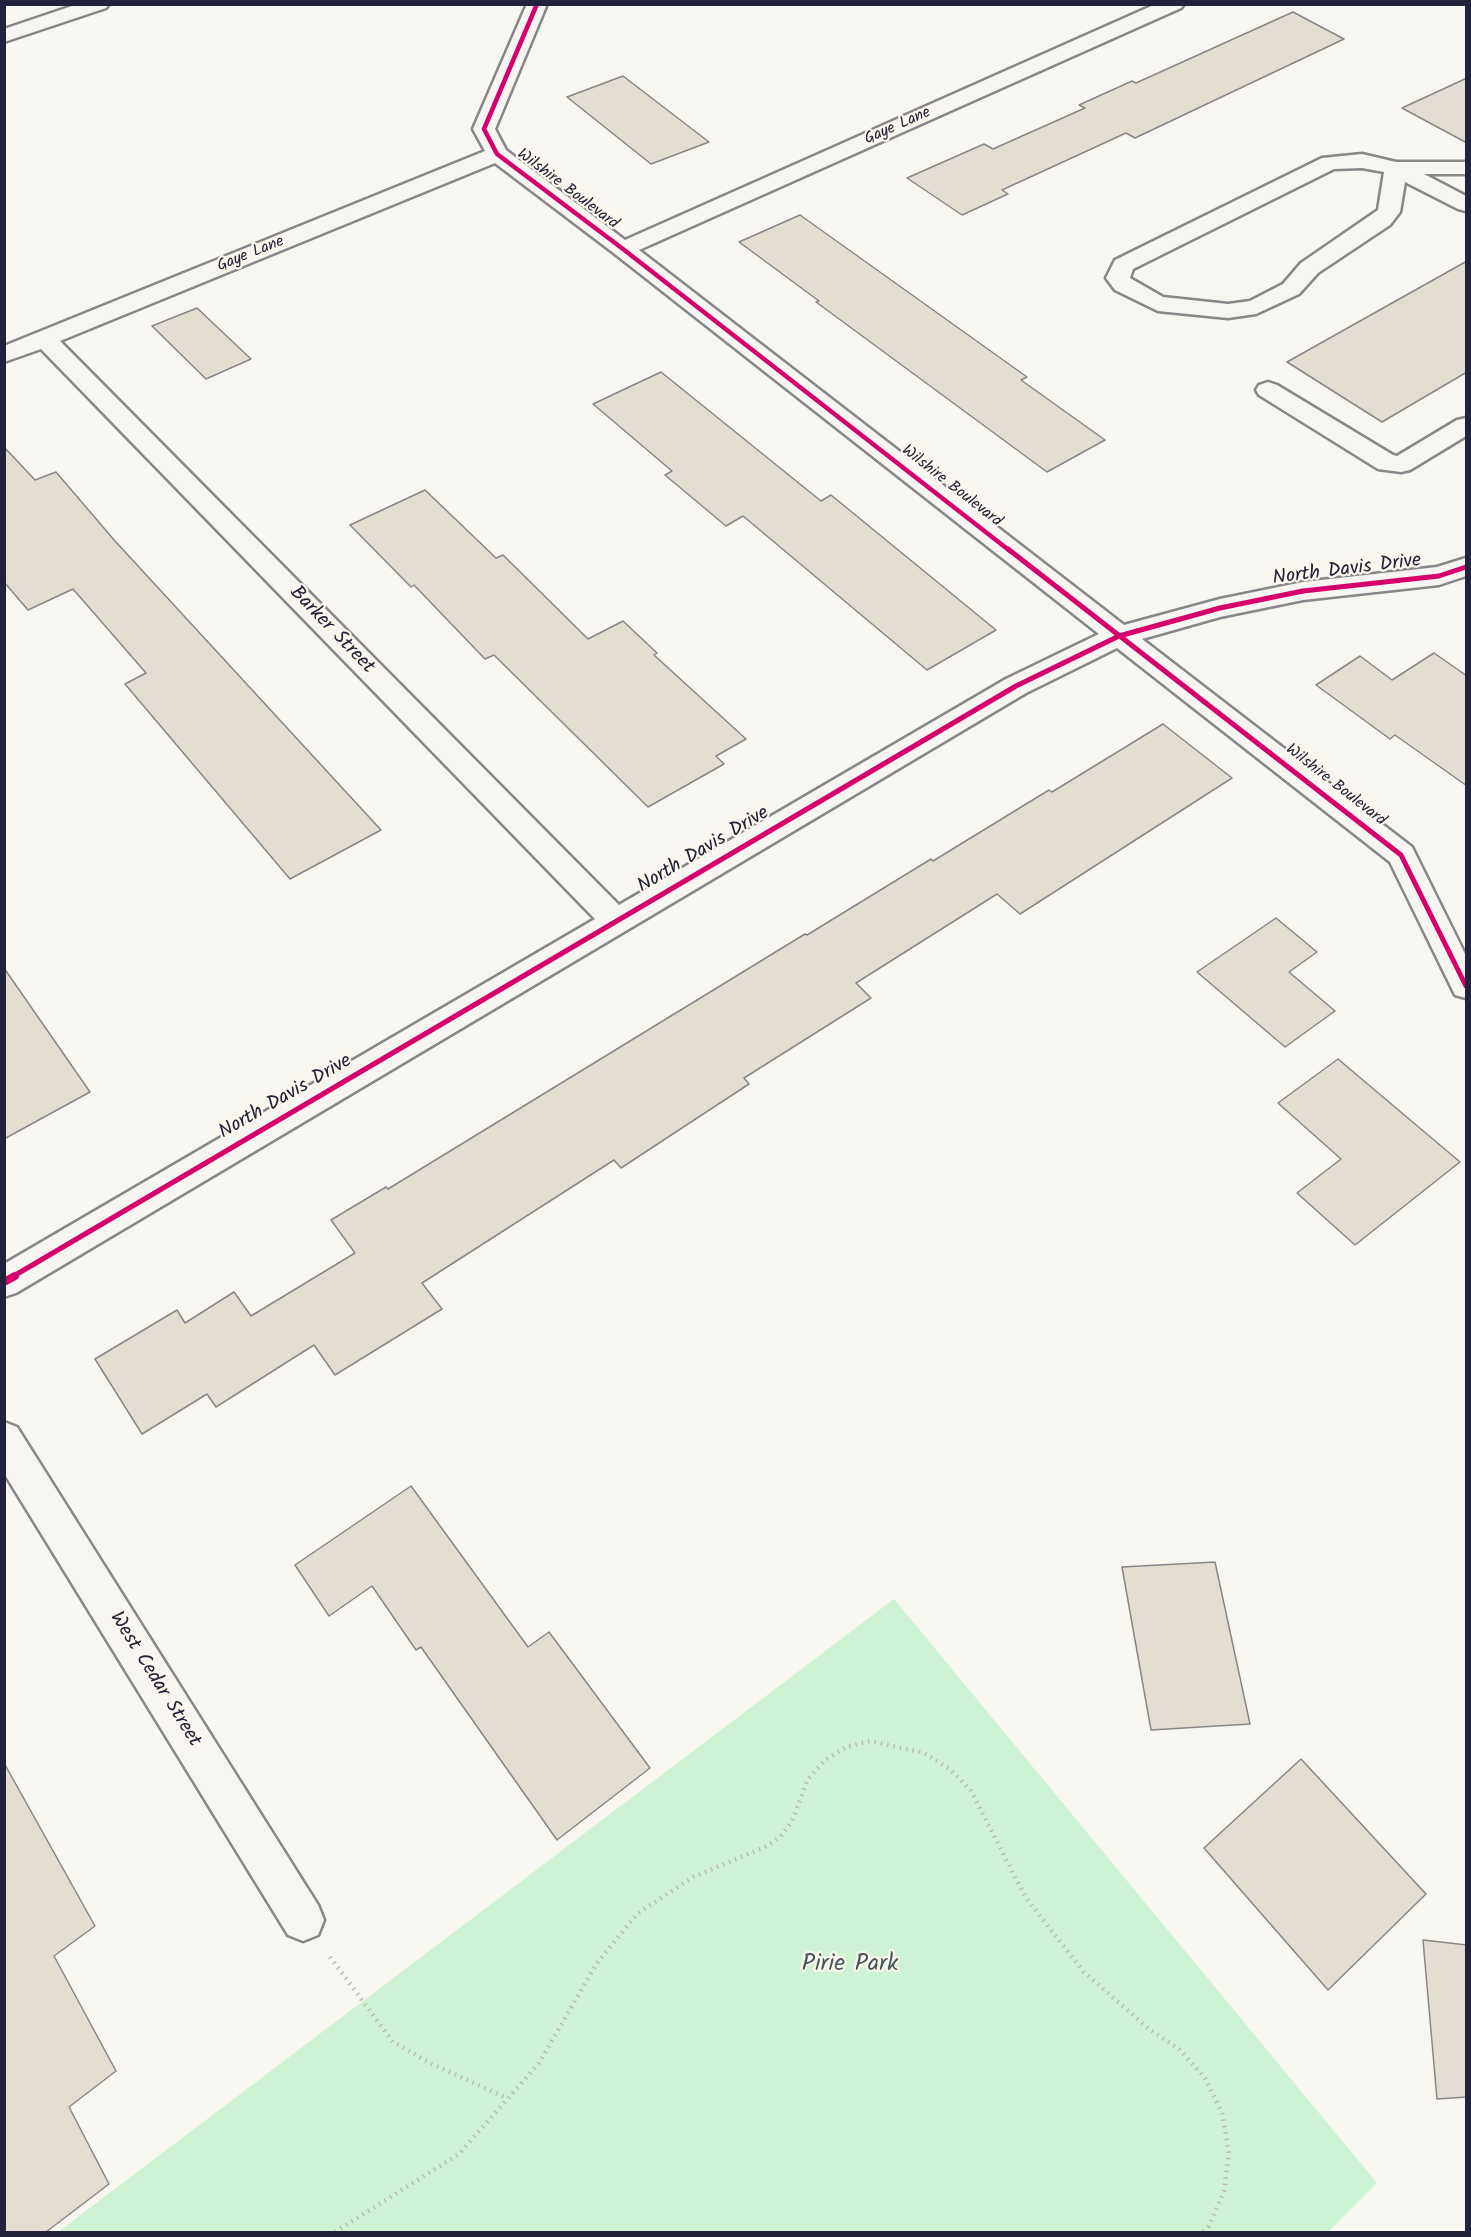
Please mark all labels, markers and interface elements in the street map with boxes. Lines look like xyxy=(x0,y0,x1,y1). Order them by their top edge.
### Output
street label: Gaye Lane xyxy=(862,104,934,150)
street label: Wilshire Boulevard xyxy=(512,146,622,234)
street label: Gaye Lane xyxy=(215,233,287,277)
street label: Wilshire Boulevard xyxy=(897,442,1005,532)
street label: North Davis Drive xyxy=(1271,550,1423,592)
street label: Barker Street xyxy=(283,582,379,680)
street label: Wilshire Boulevard xyxy=(1281,741,1389,831)
street label: North Davis Drive xyxy=(634,802,774,900)
street label: North Davis Drive xyxy=(215,1050,357,1146)
street label: West Cedar Street xyxy=(103,1608,205,1752)
park label: Pirie Park xyxy=(802,1952,898,1980)

